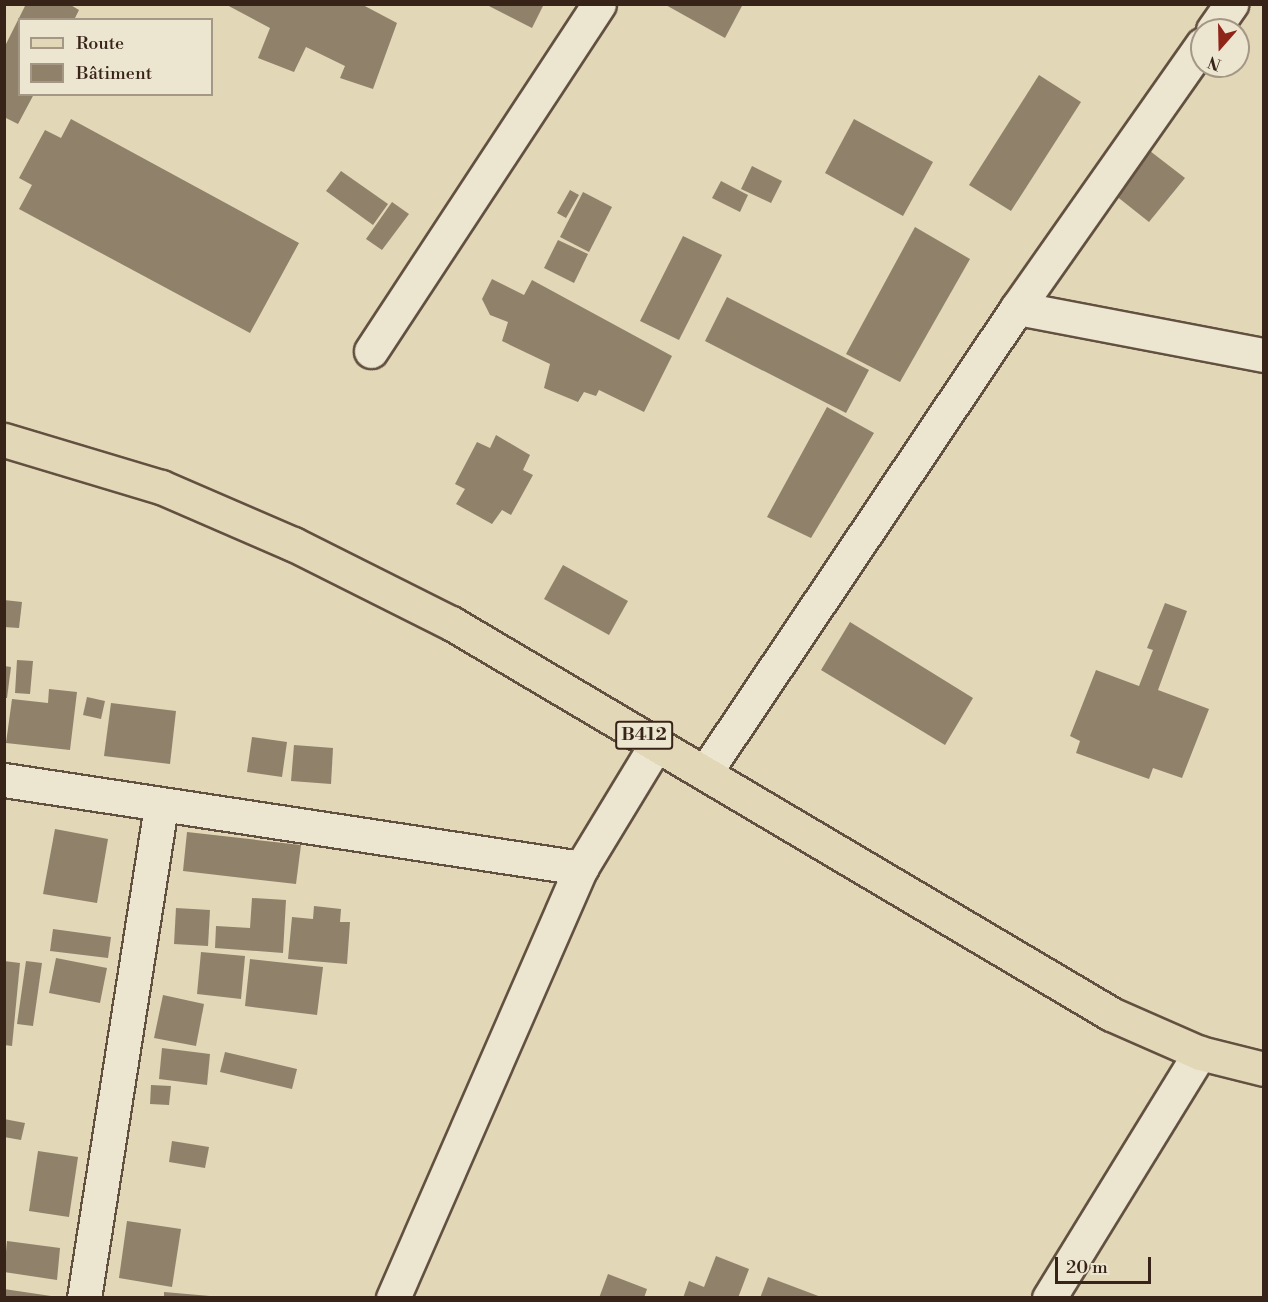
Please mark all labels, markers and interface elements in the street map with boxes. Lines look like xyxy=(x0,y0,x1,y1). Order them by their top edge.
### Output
legend xyxy=(18,18,213,96)
north arrow xyxy=(1190,18,1250,78)
text: Route xyxy=(76,32,124,55)
text: N xyxy=(1205,51,1224,75)
text: Bâtiment xyxy=(76,62,152,85)
road number: B412 xyxy=(614,720,674,750)
scale bar xyxy=(1058,1245,1154,1283)
text: 20 m xyxy=(1066,1256,1108,1279)

